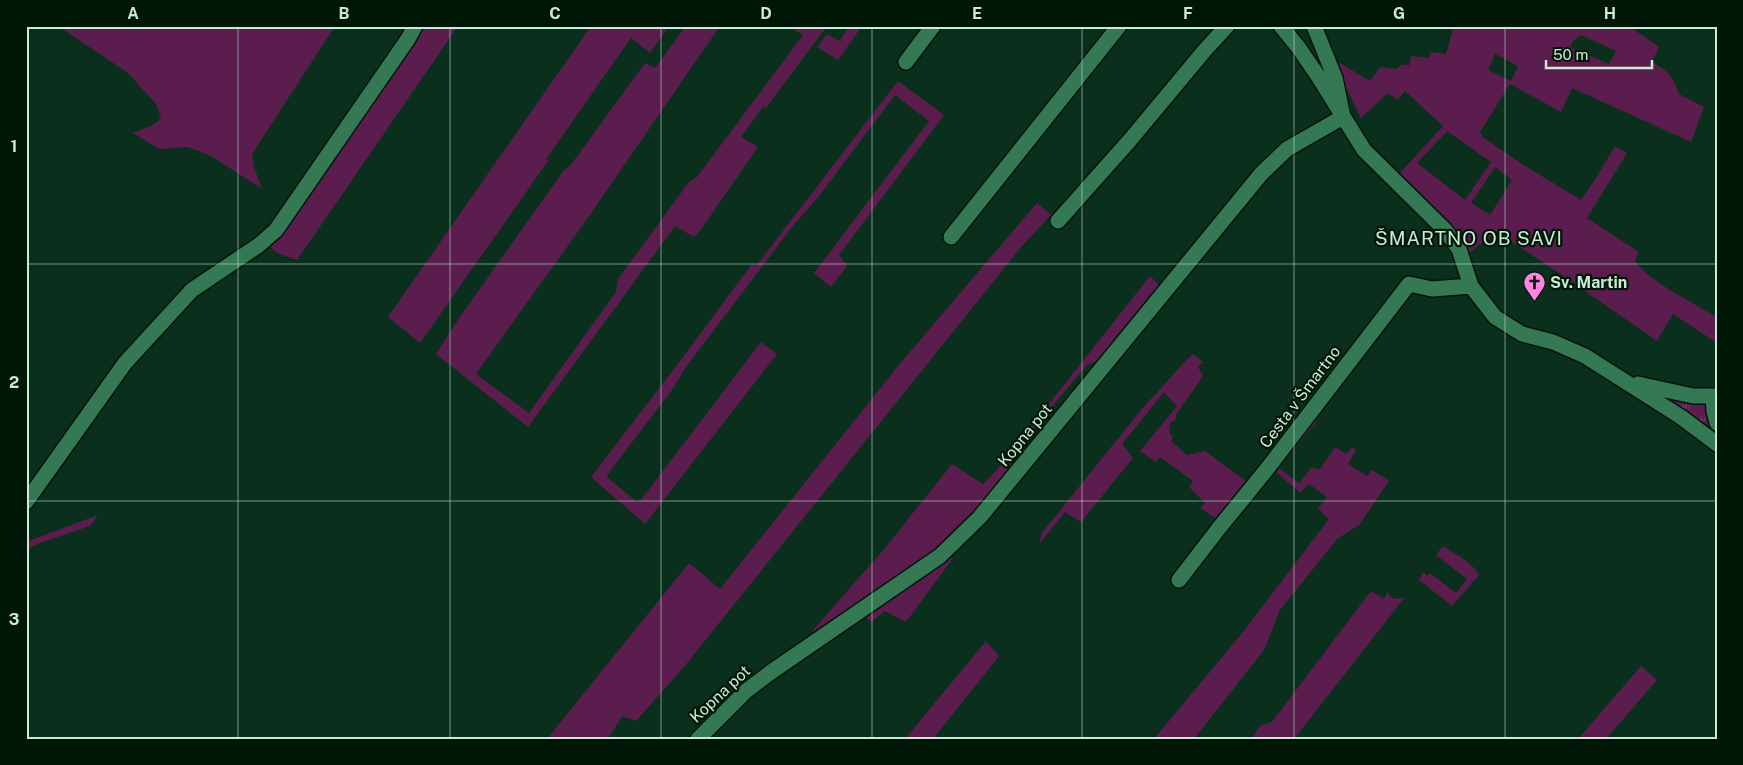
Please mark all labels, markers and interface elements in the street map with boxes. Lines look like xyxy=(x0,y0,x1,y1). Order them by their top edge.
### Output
text: A xyxy=(127,4,139,23)
text: B xyxy=(339,4,350,23)
text: C xyxy=(549,4,561,23)
text: D xyxy=(760,4,772,23)
text: E xyxy=(972,4,982,23)
text: F xyxy=(1183,4,1193,23)
text: G xyxy=(1393,4,1405,23)
text: H xyxy=(1604,4,1616,23)
scale bar xyxy=(1546,38,1652,70)
text: 50 m xyxy=(1553,46,1588,63)
text: 1 xyxy=(11,137,17,156)
district label: ŠMARTNO OB SAVI xyxy=(1375,227,1563,249)
church icon: Sv. Martin xyxy=(1522,270,1546,301)
place label: Sv. Martin xyxy=(1550,273,1627,292)
street label: Cesta v Šmartno xyxy=(1255,342,1344,452)
text: 2 xyxy=(9,373,19,392)
street label: Kopna pot xyxy=(994,400,1056,470)
text: 3 xyxy=(9,610,19,629)
street label: Kopna pot xyxy=(686,661,754,727)

